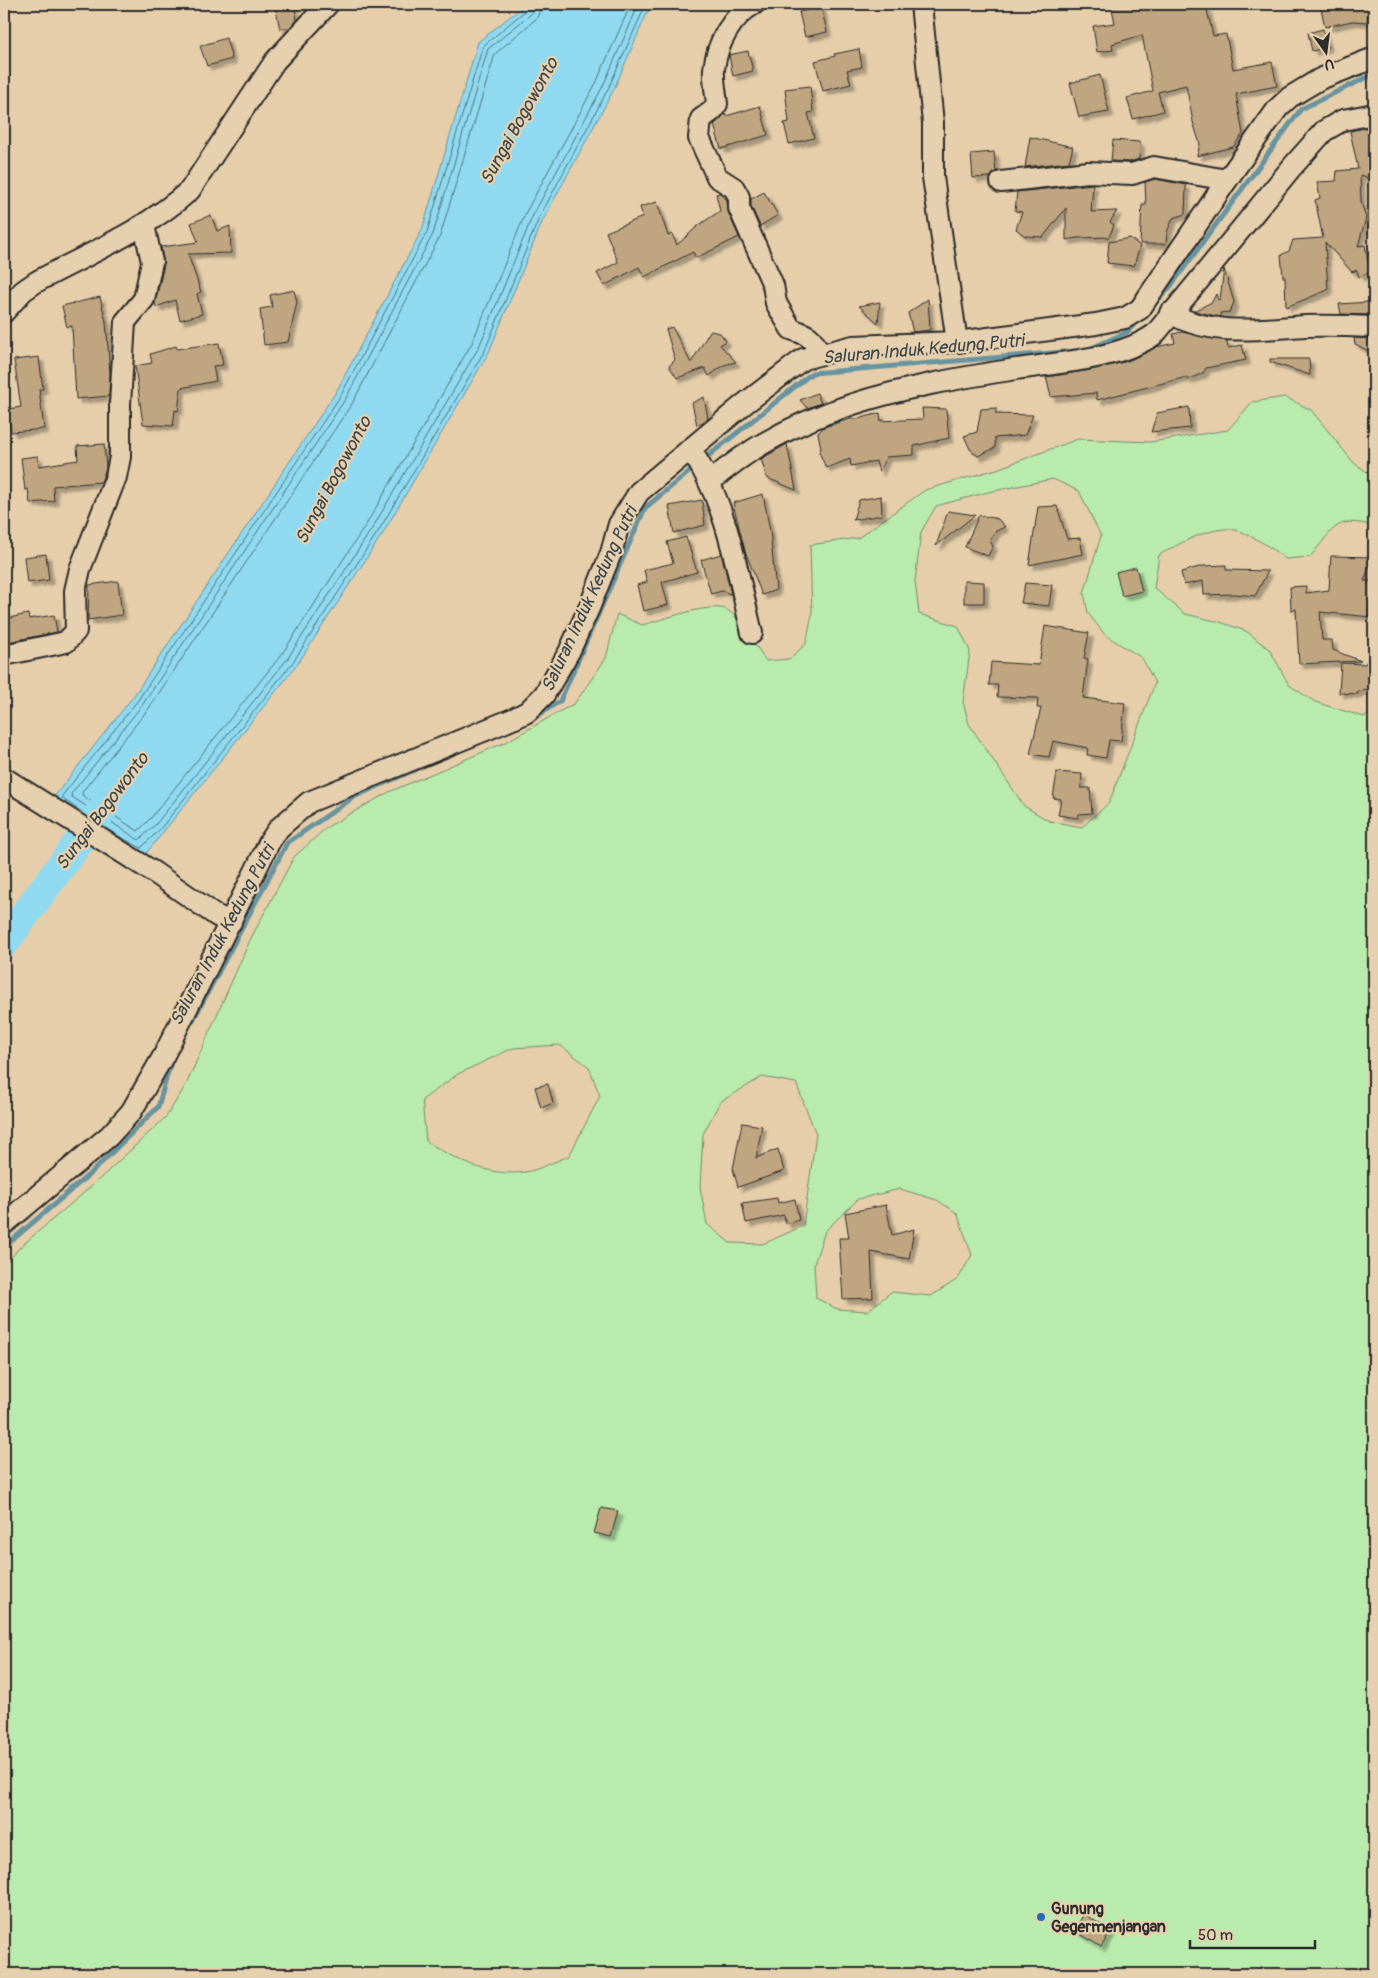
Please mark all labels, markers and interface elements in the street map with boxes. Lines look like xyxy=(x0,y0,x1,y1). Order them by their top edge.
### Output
north arrow xyxy=(1300,28,1350,78)
water label: Sungai Bogowonto xyxy=(475,53,564,189)
text: U xyxy=(1322,55,1336,73)
water label: Saluran Induk Kedung Putri xyxy=(822,329,1027,370)
water label: Sungai Bogowonto xyxy=(290,411,377,548)
water label: Saluran Induk Kedung Putri xyxy=(536,500,644,695)
water label: Sungai Bogowonto xyxy=(51,747,155,875)
water label: Saluran Induk Kedung Putri xyxy=(165,838,281,1030)
place label: Gunung Gegermenjangan xyxy=(1051,1899,1166,1937)
marker: Gunung Gegermenjangan xyxy=(1035,1911,1047,1923)
scale bar xyxy=(1190,1918,1316,1950)
text: 50 m xyxy=(1198,1926,1233,1945)

